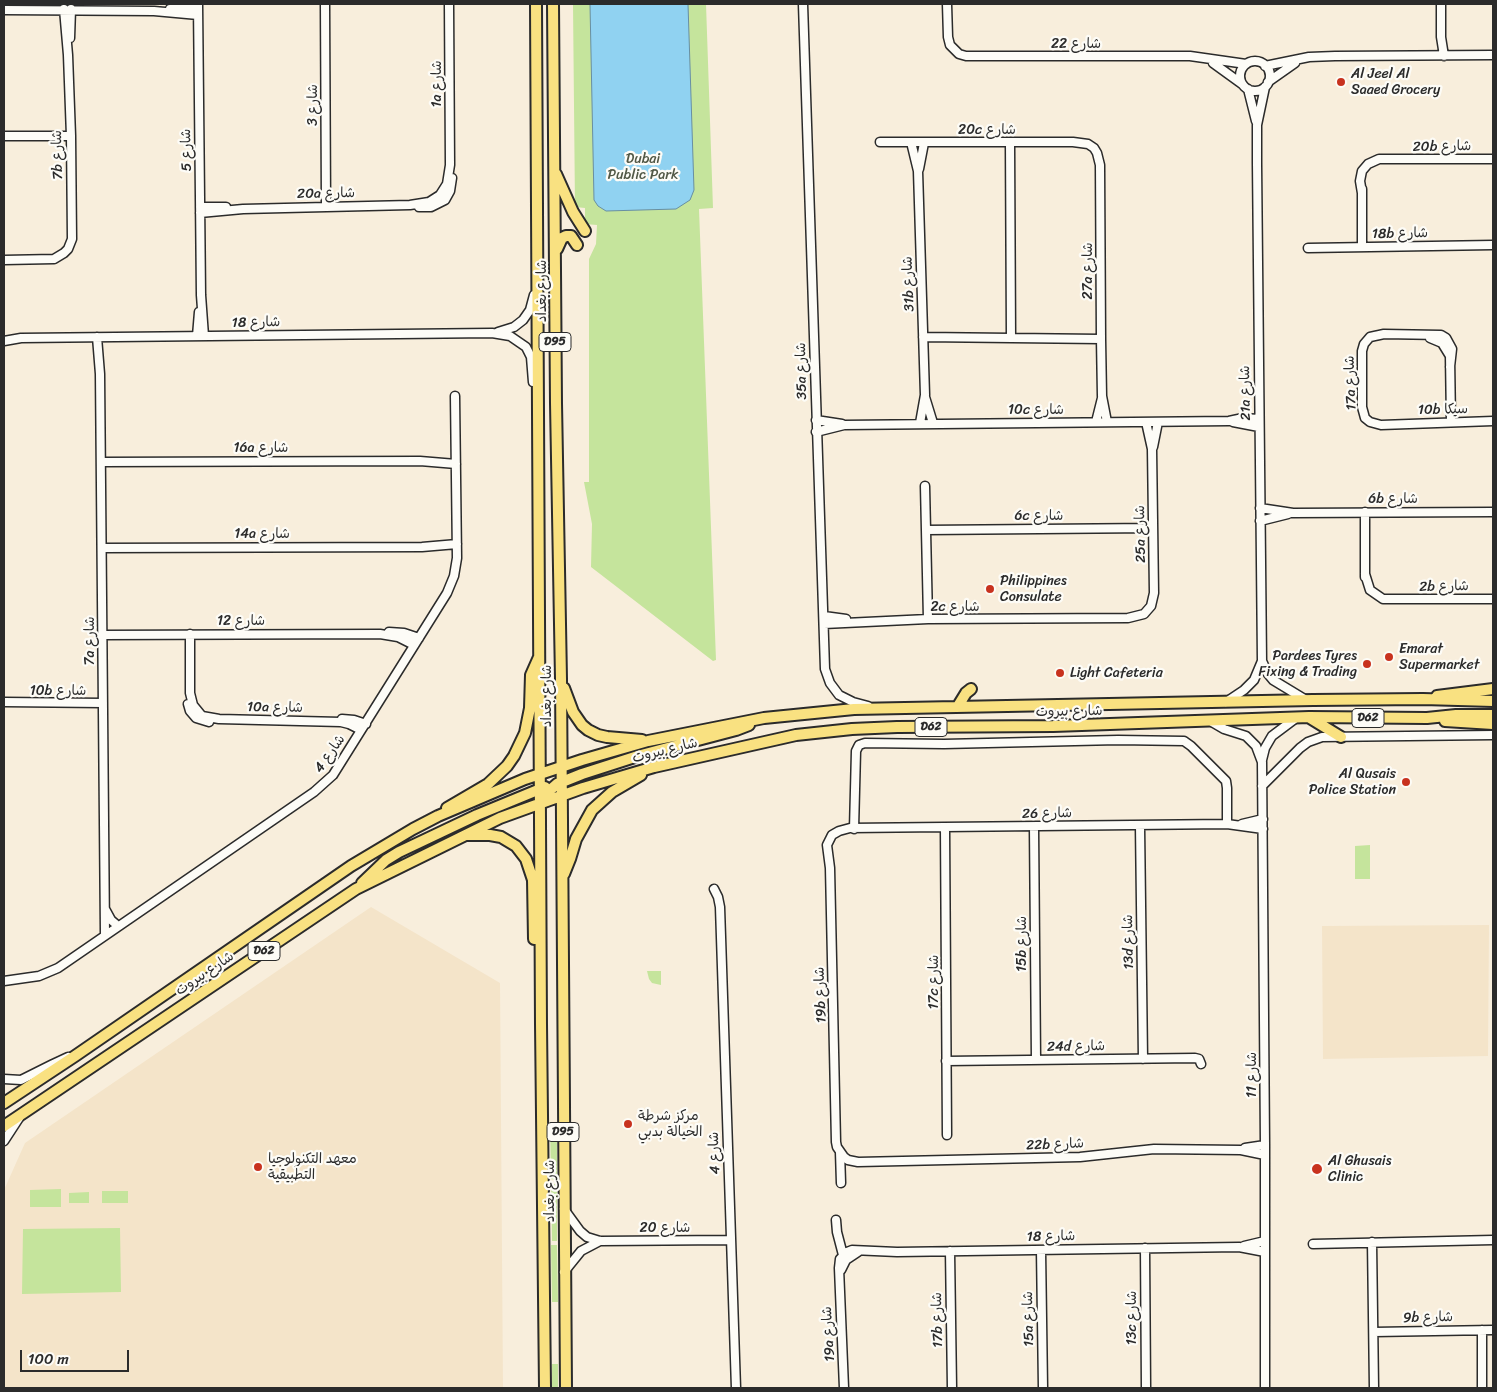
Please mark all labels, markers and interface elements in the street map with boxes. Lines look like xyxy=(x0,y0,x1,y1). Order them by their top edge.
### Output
street label: شارع 22 xyxy=(1051,36,1101,52)
street label: 1a شارع xyxy=(429,61,445,107)
place label: Al Jeel Al Saaed Grocery xyxy=(1351,66,1440,98)
marker: Al Jeel Al Saaed Grocery xyxy=(1335,76,1347,88)
street label: شارع 3 xyxy=(305,84,321,126)
street label: 20c شارع xyxy=(958,122,1016,138)
street label: شارع 5 xyxy=(178,129,196,171)
street label: 7b شارع xyxy=(49,130,67,180)
street label: 20b شارع xyxy=(1413,138,1471,156)
park label: Dubai Public Park xyxy=(608,151,678,184)
street label: 20a شارع xyxy=(297,185,355,203)
street label: 18b شارع xyxy=(1372,225,1428,243)
street label: 27a شارع xyxy=(1080,242,1096,300)
street label: 31b شارع xyxy=(900,256,918,312)
street label: شارع بغداد xyxy=(534,260,550,322)
street label: شارع 18 xyxy=(232,314,280,332)
road number: D95 xyxy=(539,332,571,352)
street label: 35a شارع xyxy=(793,342,811,400)
street label: 17a شارع xyxy=(1342,355,1360,411)
street label: 21a شارع xyxy=(1237,365,1255,421)
street label: 10b سيكا xyxy=(1418,401,1468,419)
street label: 10c شارع xyxy=(1008,402,1064,418)
street label: 16a شارع xyxy=(234,440,288,456)
street label: 6b شارع xyxy=(1368,491,1418,507)
street label: 25a شارع xyxy=(1132,505,1150,563)
street label: 6c شارع xyxy=(1015,508,1063,524)
street label: 14a شارع xyxy=(234,526,290,542)
place label: Philippines Consulate xyxy=(1000,573,1067,606)
street label: 2b شارع xyxy=(1419,578,1469,596)
marker: Philippines Consulate xyxy=(984,583,996,595)
street label: 2c شارع xyxy=(931,599,979,615)
street label: شارع 12 xyxy=(217,613,265,629)
street label: 7a شارع xyxy=(82,617,98,665)
place label: Emarat Supermarket xyxy=(1399,641,1479,674)
place label: Pardees Tyres Fixing & Trading xyxy=(1259,648,1357,680)
marker: Emarat Supermarket xyxy=(1383,651,1395,663)
marker: Pardees Tyres Fixing & Trading xyxy=(1361,658,1373,670)
street label: شارع بغداد xyxy=(539,665,555,727)
place label: Light Cafeteria xyxy=(1070,665,1163,681)
marker: Light Cafeteria xyxy=(1054,667,1066,679)
street label: 10b شارع xyxy=(30,683,86,699)
street label: 10a شارع xyxy=(247,699,303,717)
street label: شارع بيروت xyxy=(1035,703,1103,721)
road number: D62 xyxy=(1352,708,1384,728)
road number: D62 xyxy=(915,718,947,736)
street label: شارع 4 xyxy=(311,732,349,776)
street label: شارع بيروت xyxy=(631,735,699,767)
place label: Al Qusais Police Station xyxy=(1309,766,1396,799)
marker: Al Qusais Police Station xyxy=(1400,776,1412,788)
street label: شارع 26 xyxy=(1022,805,1072,823)
street label: 13d شارع xyxy=(1120,914,1138,970)
street label: 15b شارع xyxy=(1014,916,1030,972)
road number: D62 xyxy=(248,941,280,960)
street label: شارع بيروت xyxy=(173,948,237,1000)
street label: 17c شارع xyxy=(926,955,942,1009)
street label: 19b شارع xyxy=(812,967,830,1023)
street label: 24d شارع xyxy=(1047,1038,1105,1056)
street label: شارع 11 xyxy=(1244,1052,1260,1098)
place label: مركز شرطة الخيالة بدبي xyxy=(638,1108,702,1140)
marker: مركز شرطة الخيالة بدبي xyxy=(622,1118,634,1130)
road number: D95 xyxy=(547,1122,579,1142)
street label: شارع 4 xyxy=(706,1131,724,1175)
street label: 22b شارع xyxy=(1026,1136,1084,1154)
place label: معهد التكنولوجيا التطبيقية xyxy=(268,1151,357,1184)
place label: Al Ghusais Clinic xyxy=(1328,1153,1391,1186)
street label: شارع بغداد xyxy=(542,1160,558,1222)
marker: معهد التكنولوجيا التطبيقية xyxy=(252,1161,264,1173)
marker: Al Ghusais Clinic xyxy=(1310,1162,1324,1176)
street label: شارع 20 xyxy=(640,1220,690,1236)
street label: شارع 18 xyxy=(1027,1228,1075,1246)
street label: 15a شارع xyxy=(1020,1291,1038,1347)
street label: 13c شارع xyxy=(1124,1291,1140,1345)
street label: 17b شارع xyxy=(929,1292,947,1348)
street label: 19a شارع xyxy=(819,1306,839,1362)
street label: 9b شارع xyxy=(1403,1309,1453,1327)
scale bar xyxy=(22,1340,131,1372)
text: 100 m xyxy=(28,1346,69,1372)

